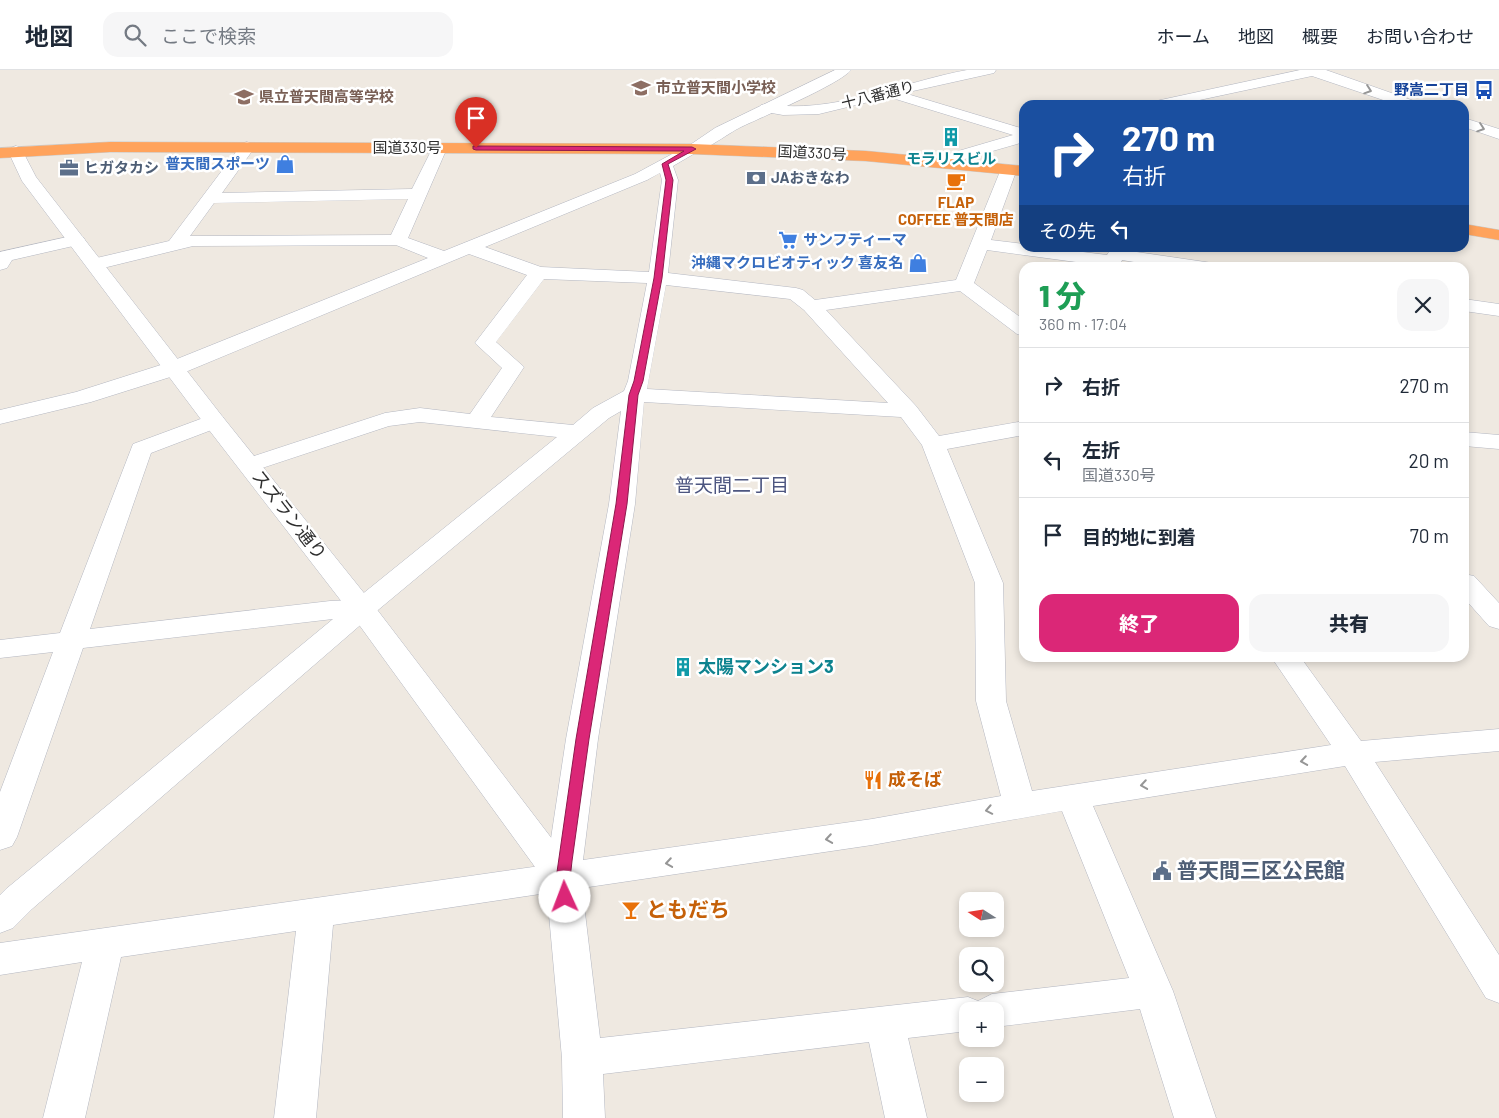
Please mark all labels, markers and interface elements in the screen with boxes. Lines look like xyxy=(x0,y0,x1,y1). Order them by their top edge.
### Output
search box xyxy=(103,12,453,57)
text: 地図 xyxy=(25,21,73,50)
icon: search xyxy=(121,21,149,49)
text: ここで検索 xyxy=(161,24,256,47)
text: ホーム xyxy=(1157,25,1210,47)
text: 地図 xyxy=(1238,25,1274,47)
text: 概要 xyxy=(1302,25,1338,47)
text: お問い合わせ xyxy=(1366,25,1474,47)
street label: 十八番通り xyxy=(839,76,916,112)
school or university icon: 市立普天間小学校 xyxy=(630,77,652,99)
place label: 市立普天間小学校 xyxy=(656,78,776,96)
bus stop icon: 野嵩二丁目 xyxy=(1473,79,1495,101)
place label: 野嵩二丁目 xyxy=(1394,80,1469,98)
one-way arrow xyxy=(1363,84,1371,94)
school or university icon: 県立普天間高等学校 xyxy=(233,86,255,108)
place label: 県立普天間高等学校 xyxy=(259,87,394,105)
pin xyxy=(455,97,497,148)
icon: arrive xyxy=(462,104,490,132)
text: 270 m xyxy=(1122,116,1215,158)
icon: right xyxy=(1039,120,1104,185)
one-way arrow xyxy=(1477,122,1485,132)
building icon: モラリスビル xyxy=(940,126,962,148)
street label: 国道330号 xyxy=(373,138,441,156)
street label: 国道330号 xyxy=(777,141,847,163)
place label: モラリスビル xyxy=(906,149,996,167)
shop icon: 普天間スポーツ xyxy=(274,153,296,175)
place label: 普天間スポーツ xyxy=(165,154,270,172)
office icon: ヒガタカシ xyxy=(58,157,80,179)
place label: ヒガタカシ xyxy=(84,158,159,176)
text: 右折 xyxy=(1122,162,1166,188)
bank icon: JAおきなわ xyxy=(745,167,767,189)
place label: JAおきなわ xyxy=(771,168,850,186)
cafe icon: FLAP COFFEE 普天間店 xyxy=(945,170,967,192)
place label: FLAP COFFEE 普天間店 xyxy=(898,193,1014,228)
icon: left xyxy=(1106,215,1134,243)
text: その先 xyxy=(1039,219,1096,242)
supermarket icon: サンフティーマ xyxy=(777,229,799,251)
place label: サンフティーマ xyxy=(803,230,907,248)
shop icon: 沖縄マクロビオティック 喜友名 xyxy=(907,252,929,274)
place label: 沖縄マクロビオティック 喜友名 xyxy=(691,253,903,271)
text: 1 分 xyxy=(1039,277,1086,313)
button: close xyxy=(1397,279,1449,331)
text: 360 m · 17:04 xyxy=(1039,314,1127,333)
icon: right xyxy=(1039,371,1067,399)
text: 270 m xyxy=(1400,374,1449,397)
text: 右折 xyxy=(1082,375,1120,398)
text: 左折 xyxy=(1082,438,1120,461)
icon: left xyxy=(1039,446,1067,474)
text: 20 m xyxy=(1409,449,1449,472)
street label: スズラン通り xyxy=(248,465,332,564)
text: 国道330号 xyxy=(1082,465,1156,484)
district label: 普天間二丁目 xyxy=(675,473,789,496)
icon: arrive xyxy=(1039,521,1067,549)
text: 70 m xyxy=(1410,524,1449,547)
text: 目的地に到着 xyxy=(1082,525,1196,548)
button: 終了 xyxy=(1039,594,1239,652)
button: 共有 xyxy=(1249,594,1449,652)
place label: 太陽マンション3 xyxy=(698,655,834,677)
building icon: 太陽マンション3 xyxy=(672,656,694,678)
one-way arrow xyxy=(1300,755,1309,765)
place label: 成そば xyxy=(888,768,942,790)
restaurant icon: 成そば xyxy=(862,769,884,791)
one-way arrow xyxy=(1139,780,1148,790)
one-way arrow xyxy=(985,805,994,815)
one-way arrow xyxy=(825,833,834,843)
one-way arrow xyxy=(664,857,672,868)
place label: 普天間三区公民館 xyxy=(1177,857,1345,882)
public building icon: 普天間三区公民館 xyxy=(1151,860,1173,882)
position arrow xyxy=(538,870,590,922)
north arrow xyxy=(959,892,1004,938)
map controls xyxy=(959,892,1004,1102)
place label: ともだち xyxy=(646,896,730,921)
bar icon: ともだち xyxy=(620,899,642,921)
button: search xyxy=(959,947,1004,992)
button: + xyxy=(959,1002,1004,1047)
button: − xyxy=(959,1057,1004,1102)

